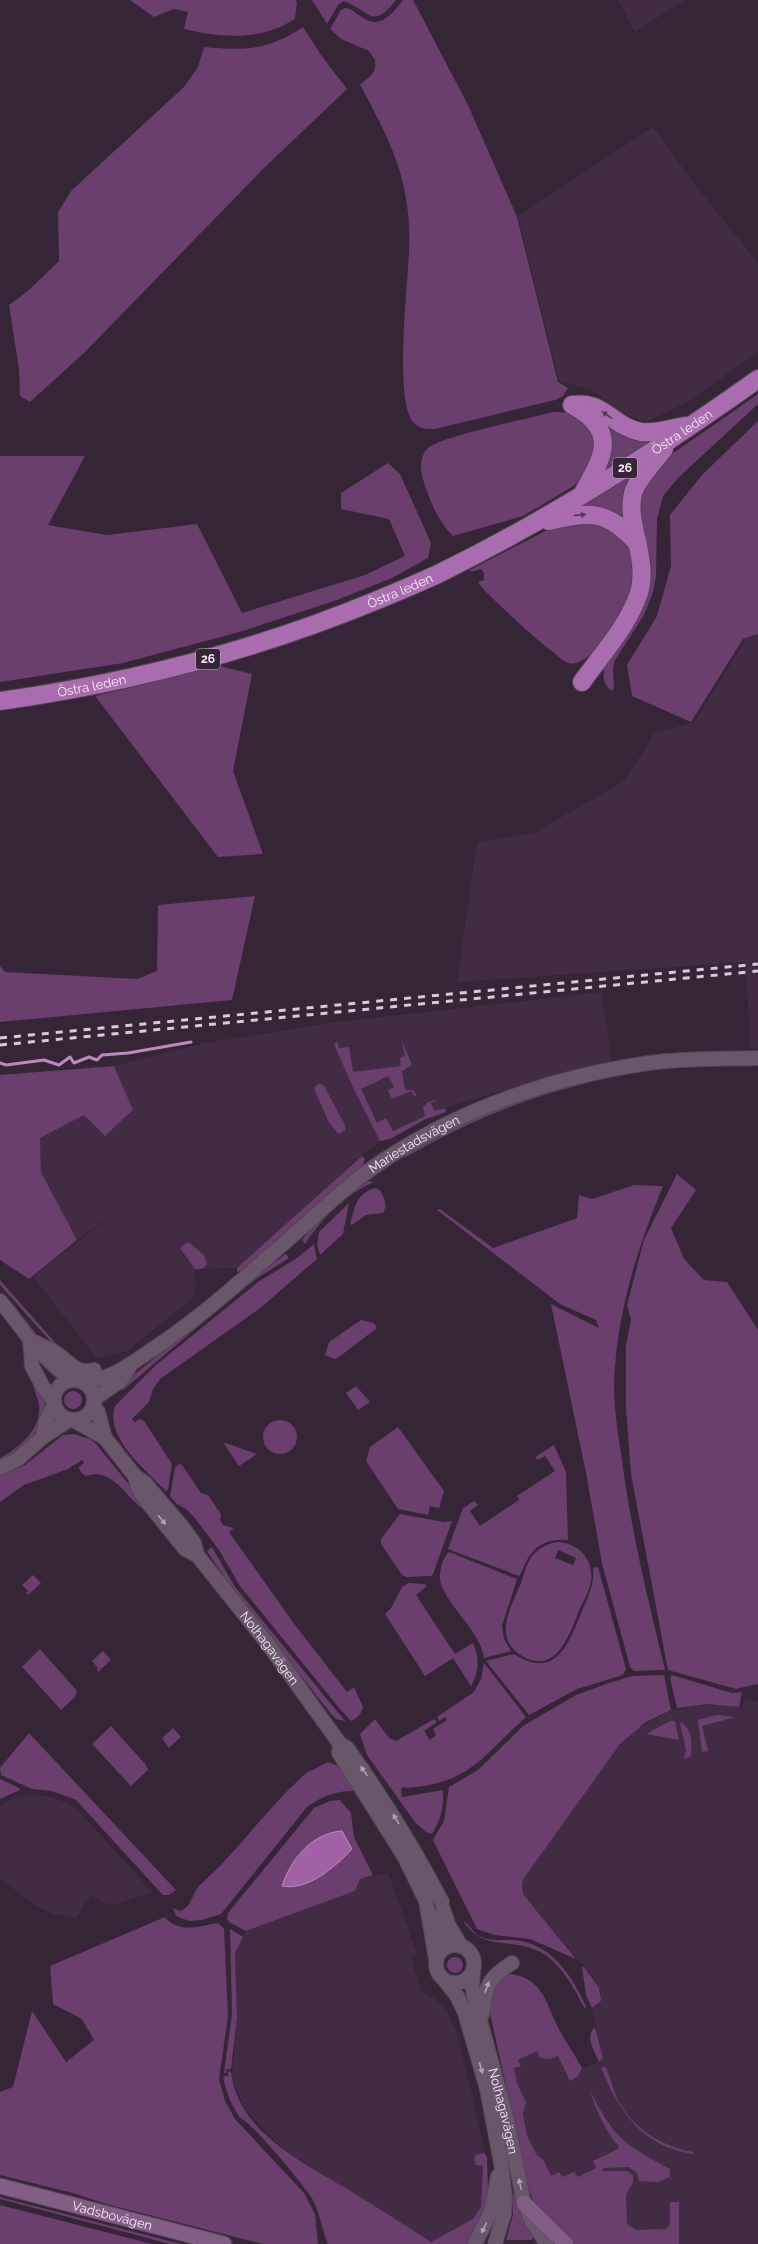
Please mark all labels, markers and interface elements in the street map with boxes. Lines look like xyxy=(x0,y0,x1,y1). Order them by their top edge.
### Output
street label: Östra leden xyxy=(648,406,715,458)
one-way arrow xyxy=(601,411,613,418)
road number: 26 xyxy=(613,458,637,478)
one-way arrow xyxy=(574,512,586,519)
street label: Östra leden xyxy=(364,570,435,611)
road number: 26 xyxy=(196,649,220,669)
street label: Östra leden xyxy=(56,672,128,700)
street label: Mariestadsvägen xyxy=(366,1112,462,1176)
one-way arrow xyxy=(158,1515,167,1526)
street label: Nolhagavägen xyxy=(237,1609,302,1688)
one-way arrow xyxy=(360,1766,368,1776)
one-way arrow xyxy=(392,1813,399,1825)
one-way arrow xyxy=(484,1981,490,1993)
one-way arrow xyxy=(478,2062,484,2074)
street label: Nolhagavägen xyxy=(485,2066,521,2155)
one-way arrow xyxy=(516,2178,522,2190)
street label: Vadsbovägen xyxy=(70,2198,154,2233)
one-way arrow xyxy=(481,2222,487,2234)

